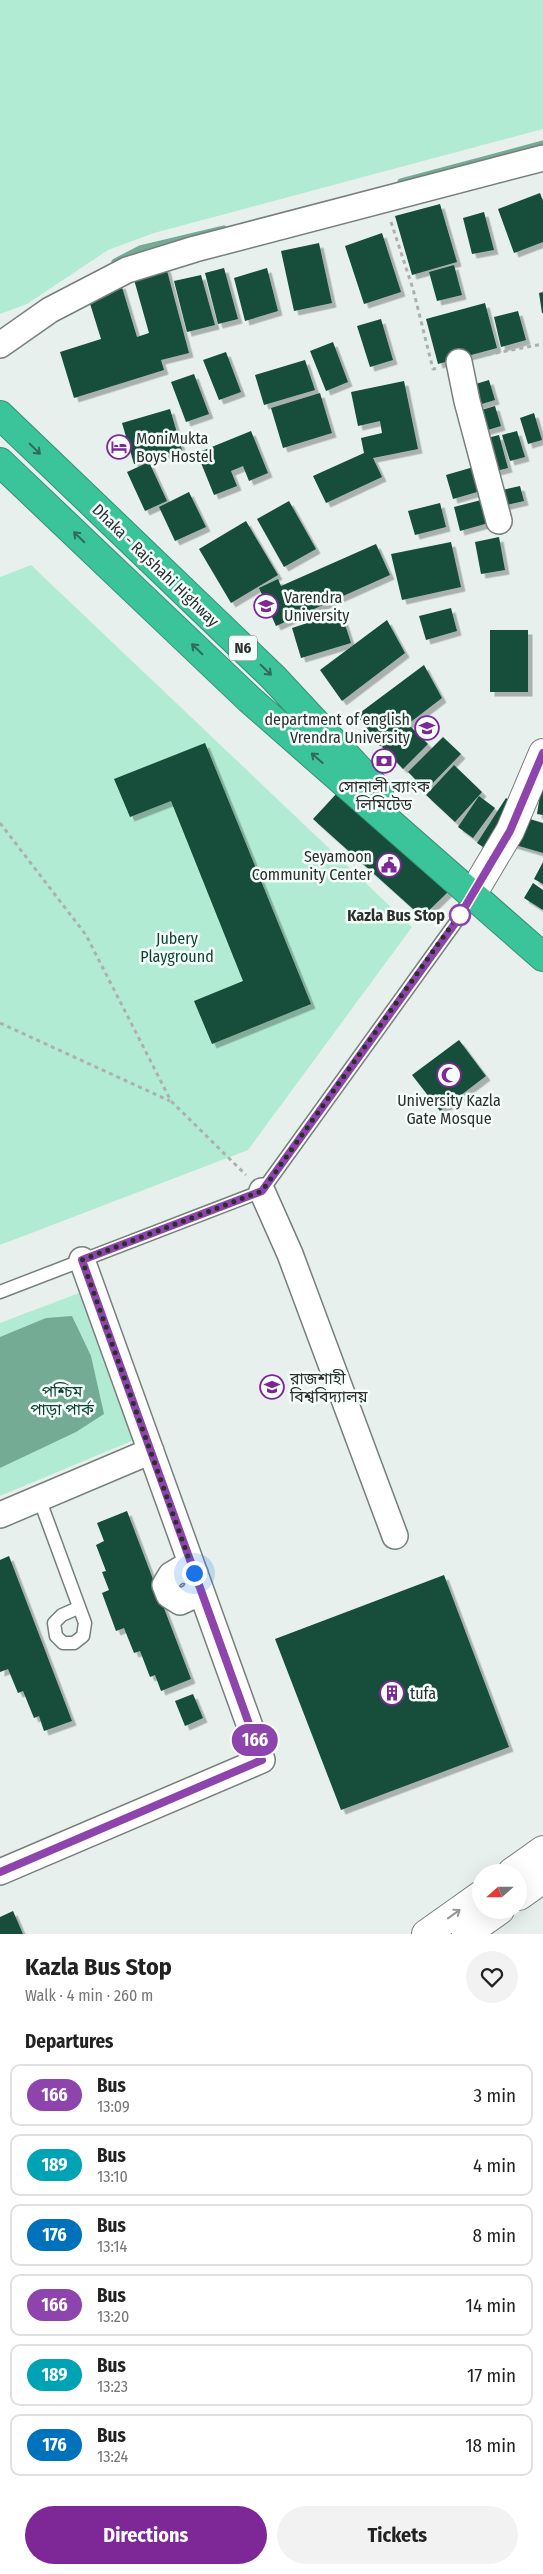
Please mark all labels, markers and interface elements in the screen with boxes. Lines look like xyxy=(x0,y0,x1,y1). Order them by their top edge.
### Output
place label: MoniMukta Boys Hostel xyxy=(136,429,213,466)
hotel icon: MoniMukta Boys Hostel xyxy=(106,434,132,460)
one-way arrow xyxy=(29,443,41,455)
street label: Dhaka - Rajshahi Highway xyxy=(89,500,223,631)
one-way arrow xyxy=(73,531,86,543)
place label: Varendra University xyxy=(284,588,350,625)
school or university icon: Varendra University xyxy=(253,593,279,619)
road number: N6 xyxy=(229,636,257,660)
one-way arrow xyxy=(190,643,203,655)
one-way arrow xyxy=(259,664,271,676)
place label: department of english Vrendra University xyxy=(264,710,411,747)
school or university icon: department of english Vrendra University xyxy=(414,715,440,741)
bank icon: সোনালী ব্যাংক লিমিটেড xyxy=(371,748,397,774)
one-way arrow xyxy=(311,753,324,764)
place label: সোনালী ব্যাংক লিমিটেড xyxy=(338,777,431,814)
place label: Seyamoon Community Center xyxy=(252,847,372,884)
public building icon: Seyamoon Community Center xyxy=(376,852,402,878)
marker: Kazla Bus Stop xyxy=(449,904,471,926)
place label: Kazla Bus Stop xyxy=(347,906,445,925)
park label: Jubery Playground xyxy=(140,929,214,966)
mosque icon: University Kazla Gate Mosque xyxy=(436,1062,462,1088)
place label: University Kazla Gate Mosque xyxy=(397,1091,501,1128)
place label: রাজশাহী বিশ্ববিদ্যালয় xyxy=(289,1369,369,1406)
school or university icon: রাজশাহী বিশ্ববিদ্যালয় xyxy=(259,1374,285,1400)
park label: পশ্চিম পাড়া পার্ক xyxy=(30,1382,95,1419)
your location xyxy=(182,1561,207,1586)
building icon: tufa xyxy=(379,1680,405,1706)
place label: tufa xyxy=(410,1684,436,1703)
line badge: 166 xyxy=(226,1724,284,1756)
text: 166 xyxy=(242,1729,268,1751)
north arrow xyxy=(472,1864,528,1919)
map controls xyxy=(472,1864,527,1919)
one-way arrow xyxy=(447,1909,461,1919)
button: heart xyxy=(466,1951,518,2003)
text: Kazla Bus Stop xyxy=(25,1953,172,1981)
text: Walk · 4 min · 260 m xyxy=(25,1986,153,2005)
text: Departures xyxy=(25,2030,113,2053)
text: Bus xyxy=(97,2074,126,2097)
text: 166 xyxy=(41,2084,68,2106)
text: 3 min xyxy=(474,2084,516,2107)
text: 13:09 xyxy=(97,2097,130,2116)
text: Bus xyxy=(97,2144,126,2167)
text: 189 xyxy=(41,2154,68,2176)
text: 4 min xyxy=(473,2154,516,2177)
text: 13:10 xyxy=(97,2167,128,2186)
text: Bus xyxy=(97,2214,126,2237)
text: 176 xyxy=(42,2224,67,2246)
text: 8 min xyxy=(473,2224,516,2247)
text: 13:14 xyxy=(97,2237,127,2256)
text: Bus xyxy=(97,2284,126,2307)
text: 166 xyxy=(41,2294,68,2316)
text: 14 min xyxy=(466,2294,516,2317)
text: 13:20 xyxy=(97,2307,129,2326)
text: Bus xyxy=(97,2354,126,2377)
text: 189 xyxy=(41,2364,68,2386)
text: 17 min xyxy=(467,2364,516,2387)
text: 13:23 xyxy=(97,2377,128,2396)
text: Bus xyxy=(97,2424,126,2447)
text: 176 xyxy=(42,2434,67,2456)
text: 18 min xyxy=(465,2434,516,2457)
text: 13:24 xyxy=(97,2447,128,2466)
button: Directions xyxy=(25,2506,267,2564)
button: Tickets xyxy=(277,2506,518,2564)

